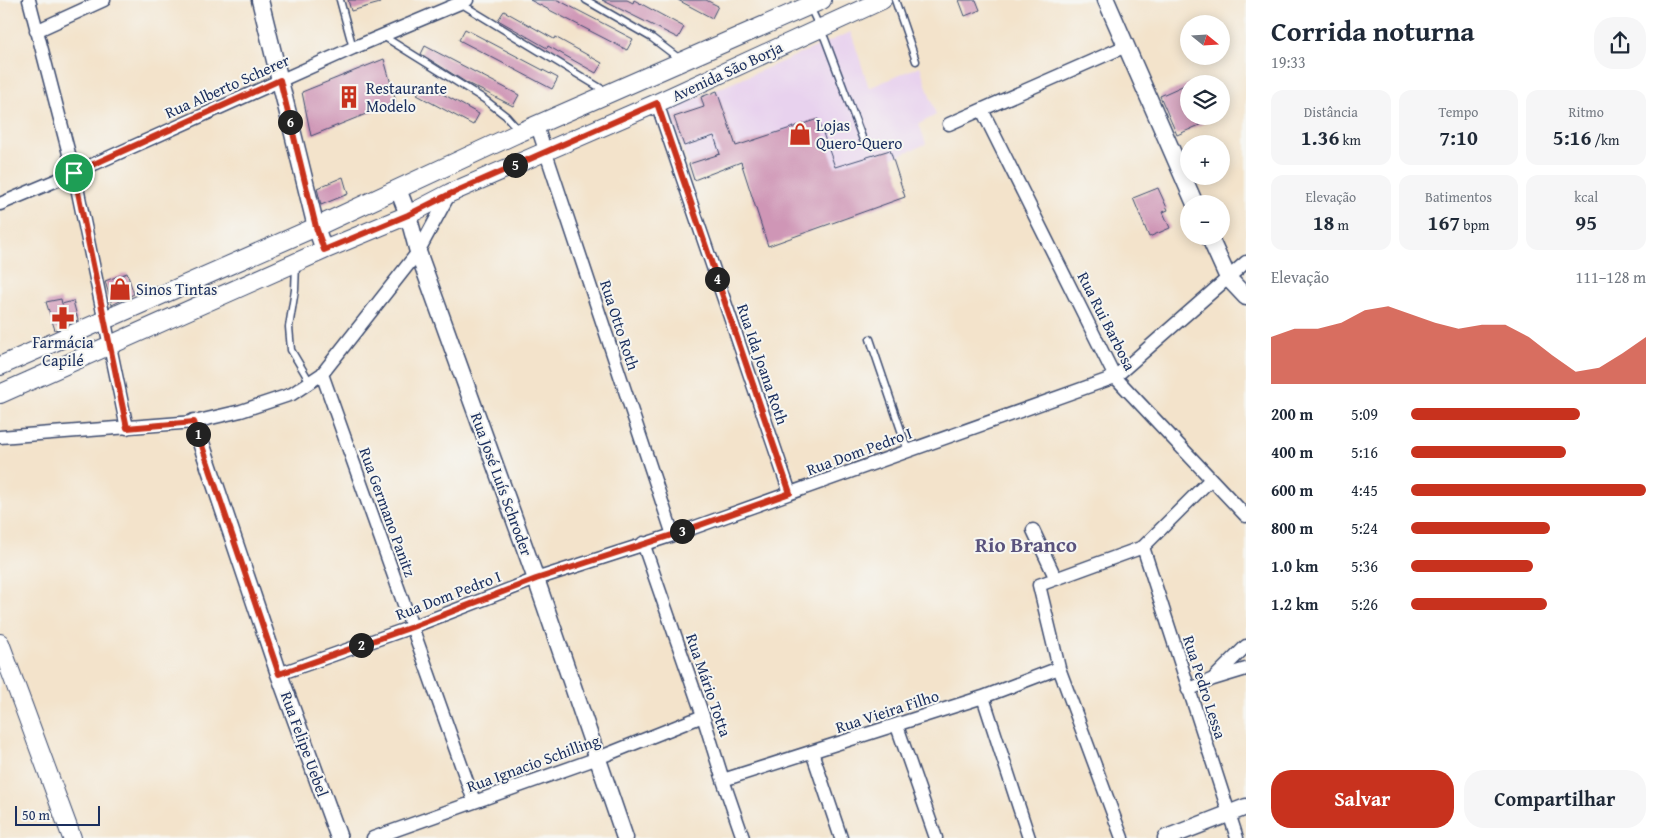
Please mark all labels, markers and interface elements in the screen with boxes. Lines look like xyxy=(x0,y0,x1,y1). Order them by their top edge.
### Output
text: Corrida noturna xyxy=(1271,10,1475,51)
north arrow xyxy=(1180,15,1230,65)
map controls xyxy=(1180,15,1230,245)
button: share xyxy=(1594,17,1646,69)
street label: Avenida São Borja xyxy=(668,35,787,107)
street label: Rua Alberto Scherer xyxy=(161,48,294,124)
text: 19:33 xyxy=(1271,50,1306,74)
button: layers xyxy=(1180,75,1230,125)
place label: Restaurante Modelo xyxy=(366,76,447,118)
building icon: Restaurante Modelo xyxy=(336,84,362,110)
text: Distância xyxy=(1304,102,1358,122)
text: Tempo xyxy=(1438,102,1479,122)
text: Ritmo xyxy=(1568,102,1604,122)
pin: 6 xyxy=(278,110,302,134)
text: 6 xyxy=(287,112,294,132)
place label: Lojas Quero-Quero xyxy=(816,113,902,155)
shop icon: Lojas Quero-Quero xyxy=(787,121,813,147)
text: 1.36 xyxy=(1301,122,1339,153)
text: 7:10 xyxy=(1439,122,1478,153)
text: 5:16 xyxy=(1553,122,1591,153)
text: km xyxy=(1339,130,1361,150)
text: /km xyxy=(1591,130,1620,150)
button: + xyxy=(1180,135,1230,185)
pin xyxy=(53,152,95,194)
pin: 5 xyxy=(502,152,528,178)
text: 5 xyxy=(512,155,519,175)
icon: arrive xyxy=(60,159,88,187)
text: Elevação xyxy=(1305,187,1356,207)
text: Batimentos xyxy=(1425,187,1492,207)
text: kcal xyxy=(1574,187,1598,207)
button: − xyxy=(1180,195,1230,245)
text: 18 xyxy=(1313,207,1334,238)
text: 167 xyxy=(1428,207,1460,238)
text: 95 xyxy=(1575,207,1597,238)
text: m xyxy=(1334,215,1349,235)
text: bpm xyxy=(1460,215,1489,235)
text: Elevação xyxy=(1271,265,1329,289)
text: 111–128 m xyxy=(1576,265,1646,289)
pin: 4 xyxy=(704,266,730,292)
street label: Rua Rui Barbosa xyxy=(1072,267,1143,375)
text: 4 xyxy=(714,269,721,289)
shop icon: Sinos Tintas xyxy=(107,276,133,302)
place label: Sinos Tintas xyxy=(136,277,217,301)
street label: Rua Otto Roth xyxy=(594,277,646,373)
street label: Rua Ida Joana Roth xyxy=(731,300,795,428)
pharmacy icon: Farmácia Capilé xyxy=(50,305,76,331)
place label: Farmácia Capilé xyxy=(32,330,94,372)
text: 200 m xyxy=(1271,402,1313,426)
text: 5:09 xyxy=(1351,402,1378,426)
street label: Rua José Luís Schroder xyxy=(465,409,539,560)
street label: Rua Dom Pedro I xyxy=(803,421,915,481)
pin: 1 xyxy=(186,422,210,446)
text: 1 xyxy=(195,424,202,444)
text: 400 m xyxy=(1271,440,1313,464)
text: 5:16 xyxy=(1351,440,1378,464)
street label: Rua Germano Panitz xyxy=(353,444,423,580)
text: 600 m xyxy=(1271,478,1313,502)
text: 4:45 xyxy=(1351,478,1378,502)
text: 800 m xyxy=(1271,516,1313,540)
text: 5:24 xyxy=(1351,516,1378,540)
pin: 3 xyxy=(670,518,694,544)
text: 3 xyxy=(679,521,686,541)
district label: Rio Branco xyxy=(975,529,1077,560)
text: 1.0 km xyxy=(1271,554,1318,578)
text: 5:36 xyxy=(1351,554,1378,578)
street label: Rua Dom Pedro I xyxy=(392,564,504,626)
text: 1.2 km xyxy=(1271,592,1318,616)
text: 5:26 xyxy=(1351,592,1378,616)
street label: Rua Mário Totta xyxy=(680,630,738,740)
pin: 2 xyxy=(348,632,374,658)
street label: Rua Pedro Lessa xyxy=(1177,632,1233,742)
text: 2 xyxy=(358,635,365,655)
street label: Rua Vieira Filho xyxy=(832,683,942,739)
street label: Rua Felipe Uebel xyxy=(275,688,335,801)
street label: Rua Ignacio Schilling xyxy=(463,728,603,798)
button: Salvar xyxy=(1271,770,1454,828)
button: Compartilhar xyxy=(1464,770,1646,828)
scale bar xyxy=(15,803,100,826)
text: 50 m xyxy=(22,805,50,825)

